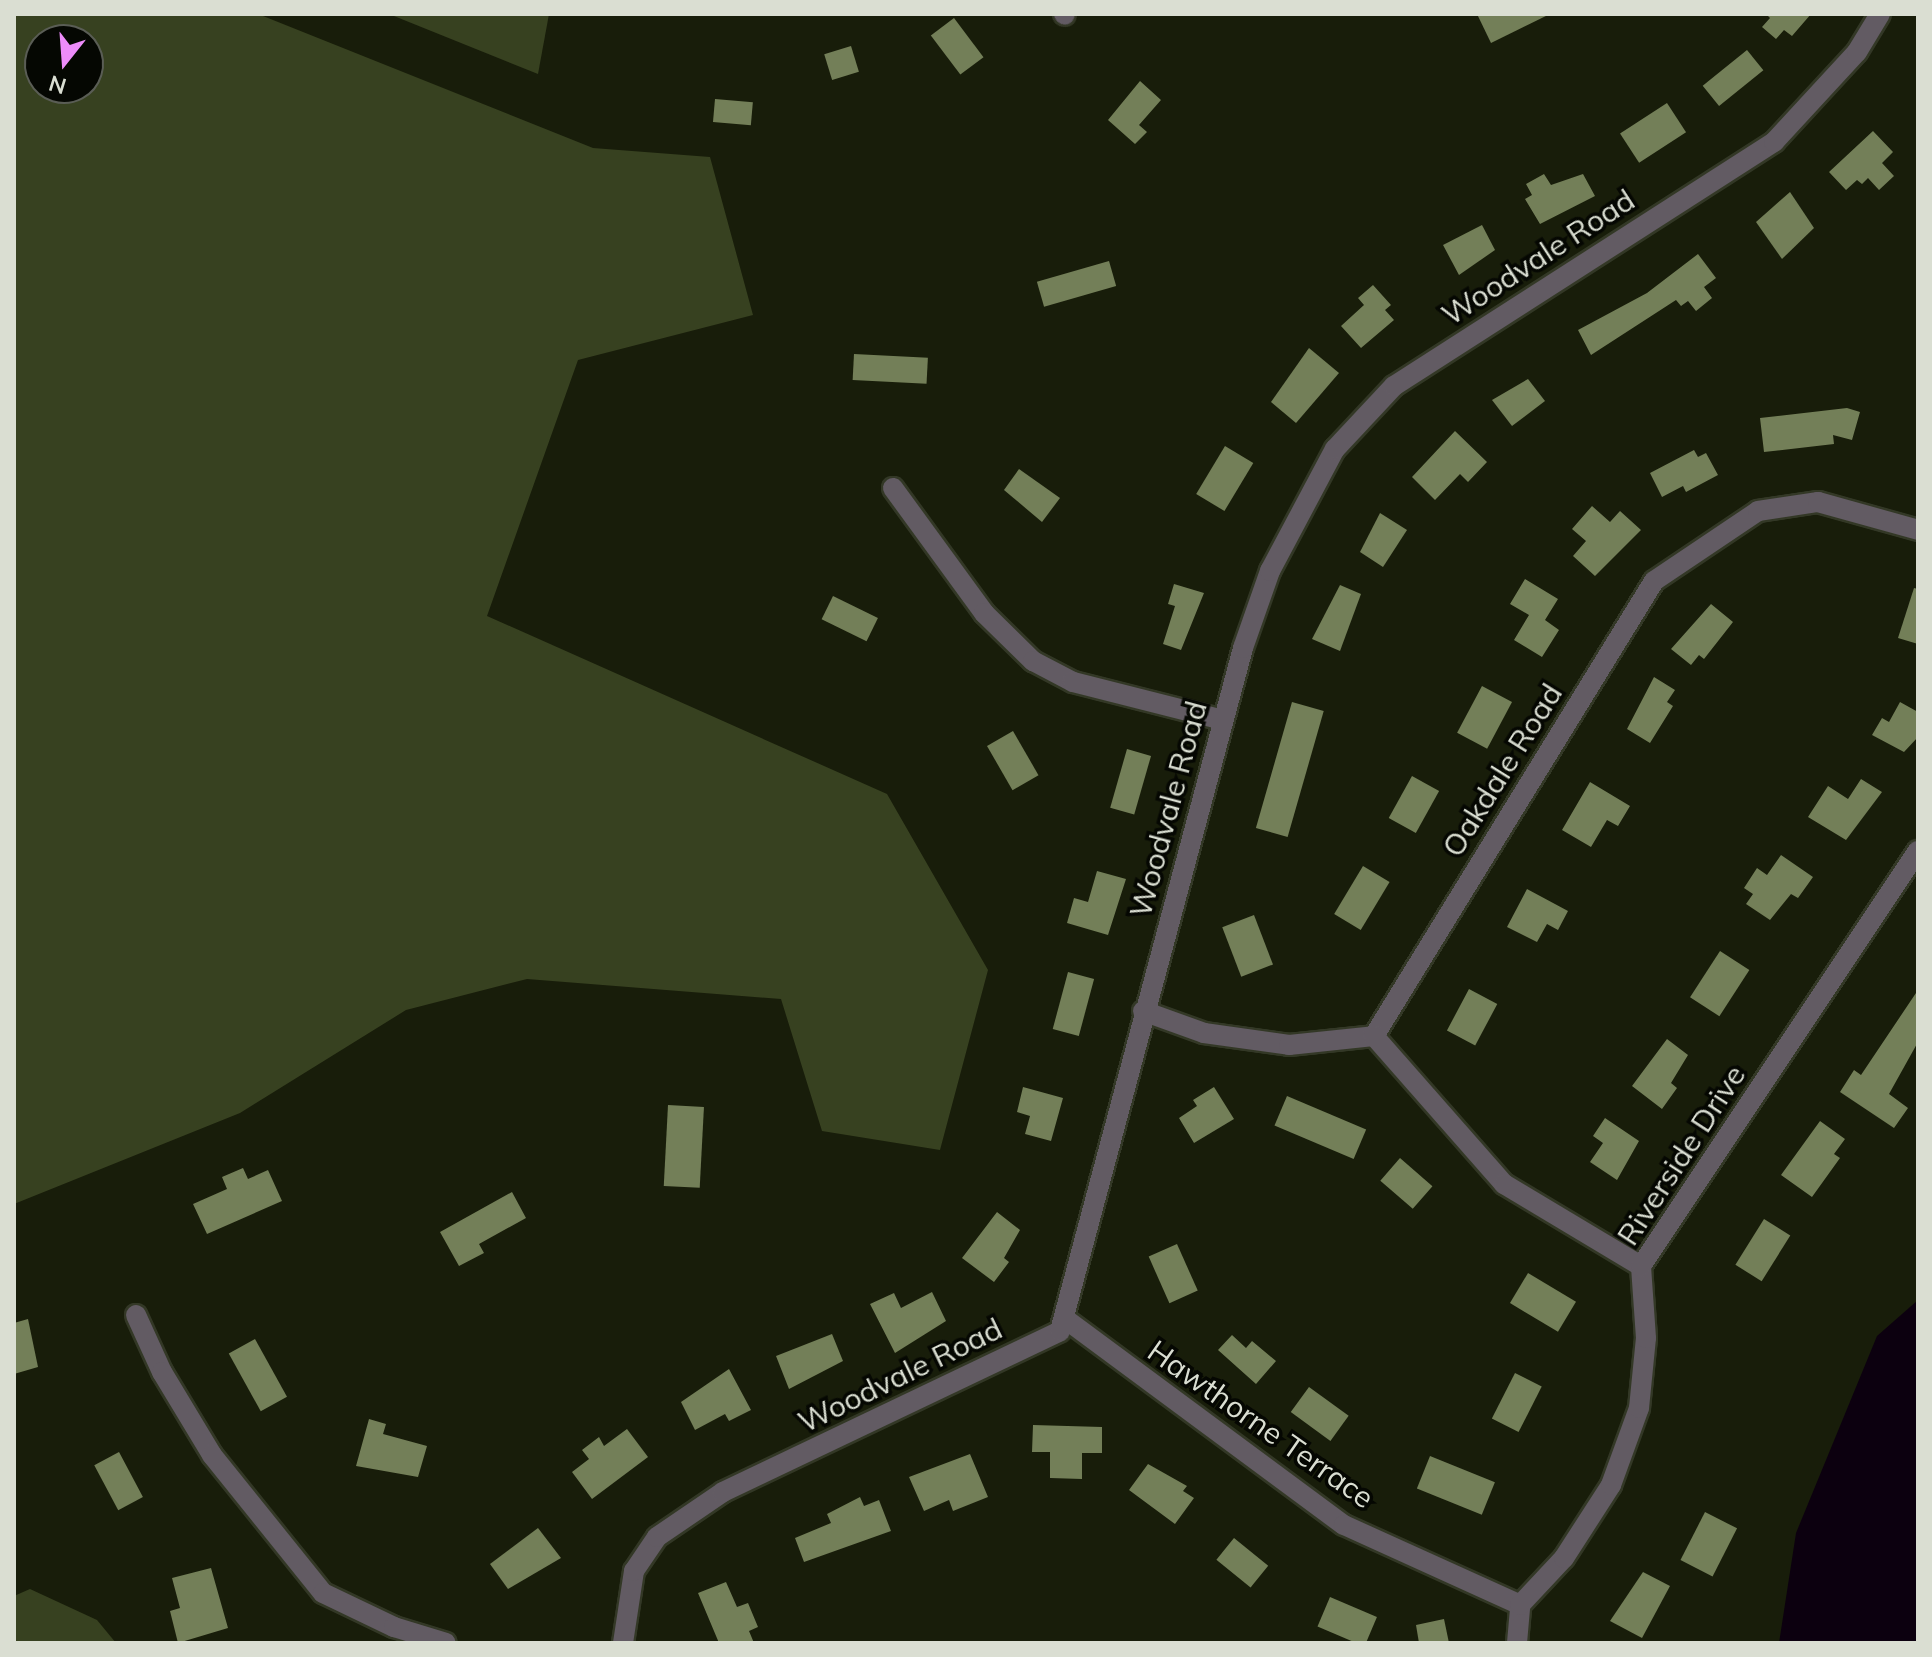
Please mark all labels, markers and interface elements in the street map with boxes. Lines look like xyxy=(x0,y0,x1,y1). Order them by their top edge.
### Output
north arrow xyxy=(24,24,104,104)
text: N xyxy=(46,69,70,101)
street label: Woodvale Road xyxy=(1435,181,1641,333)
street label: Oakdale Road xyxy=(1435,677,1569,863)
street label: Woodvale Road xyxy=(1122,697,1214,921)
street label: Riverside Drive xyxy=(1609,1058,1753,1252)
street label: Woodvale Road xyxy=(792,1310,1008,1440)
street label: Hawthorne Terrace xyxy=(1141,1332,1381,1516)

